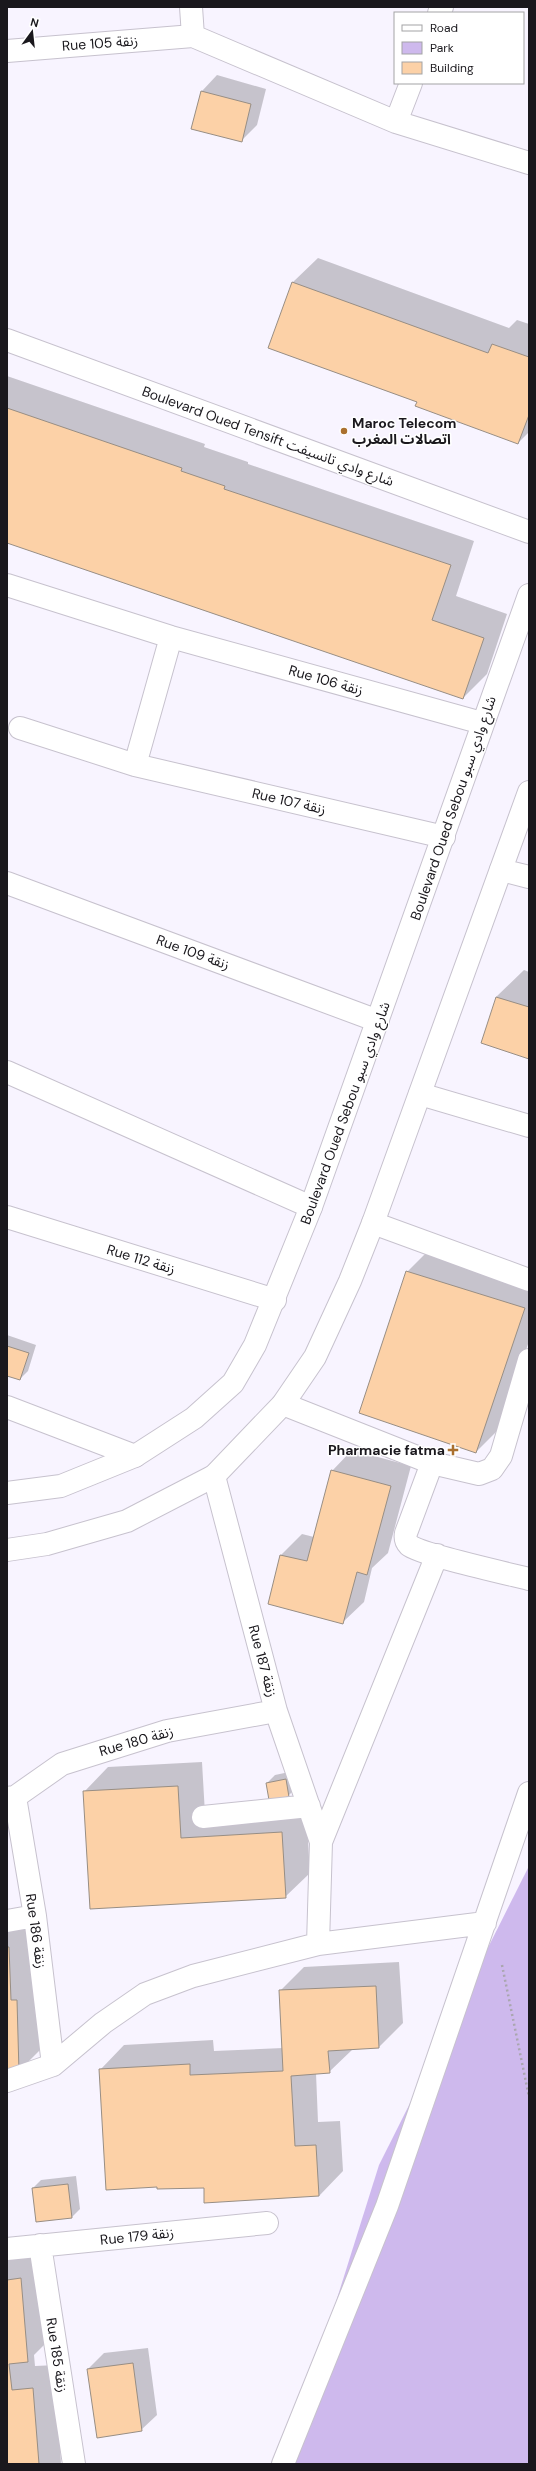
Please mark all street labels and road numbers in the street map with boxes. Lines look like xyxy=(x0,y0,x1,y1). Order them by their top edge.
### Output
street label: Rue 105 زنقة xyxy=(61,31,139,55)
street label: Boulevard Oued Tensift شارع وادي تانسيفت xyxy=(139,382,396,492)
street label: Rue 106 زنقة xyxy=(287,661,365,699)
street label: Boulevard Oued Sebou شارع وادي سبو xyxy=(406,694,502,923)
street label: Rue 107 زنقة xyxy=(250,784,328,818)
street label: Rue 109 زنقة xyxy=(154,930,232,974)
street label: Boulevard Oued Sebou شارع وادي سبو xyxy=(296,999,396,1228)
street label: Rue 112 زنقة xyxy=(105,1240,177,1278)
street label: Rue 187 زنقة xyxy=(245,1623,281,1699)
street label: Rue 180 زنقة xyxy=(97,1722,175,1760)
street label: Rue 186 زنقة xyxy=(22,1892,50,1970)
street label: Rue 179 زنقة xyxy=(99,2223,175,2249)
street label: Rue 185 زنقة xyxy=(42,2316,72,2394)

